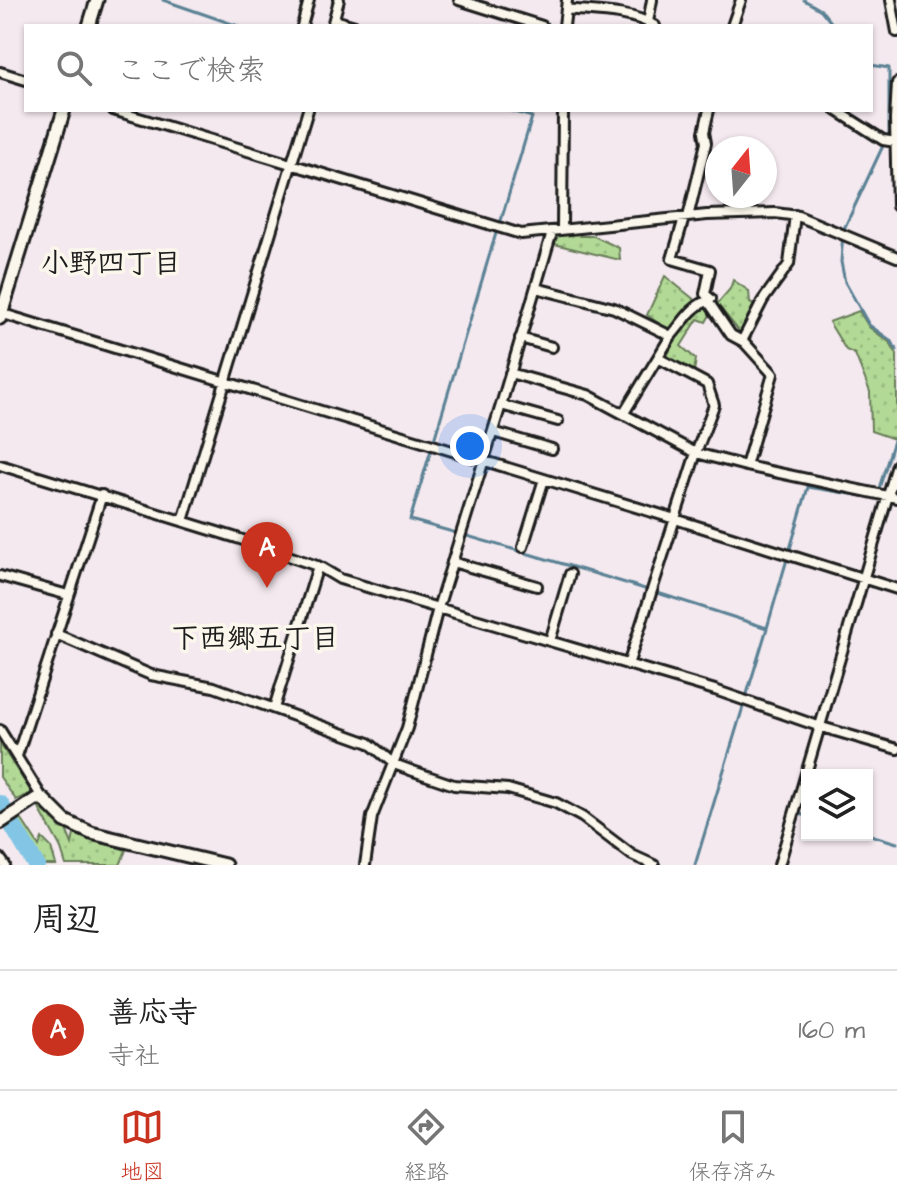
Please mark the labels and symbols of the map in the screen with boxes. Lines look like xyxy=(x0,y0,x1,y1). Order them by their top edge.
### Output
north arrow xyxy=(705,136,777,208)
district label: 小野四丁目 xyxy=(41,244,181,283)
your location xyxy=(450,426,490,466)
pin: A xyxy=(241,522,293,588)
district label: 下西郷五丁目 xyxy=(171,619,339,658)

